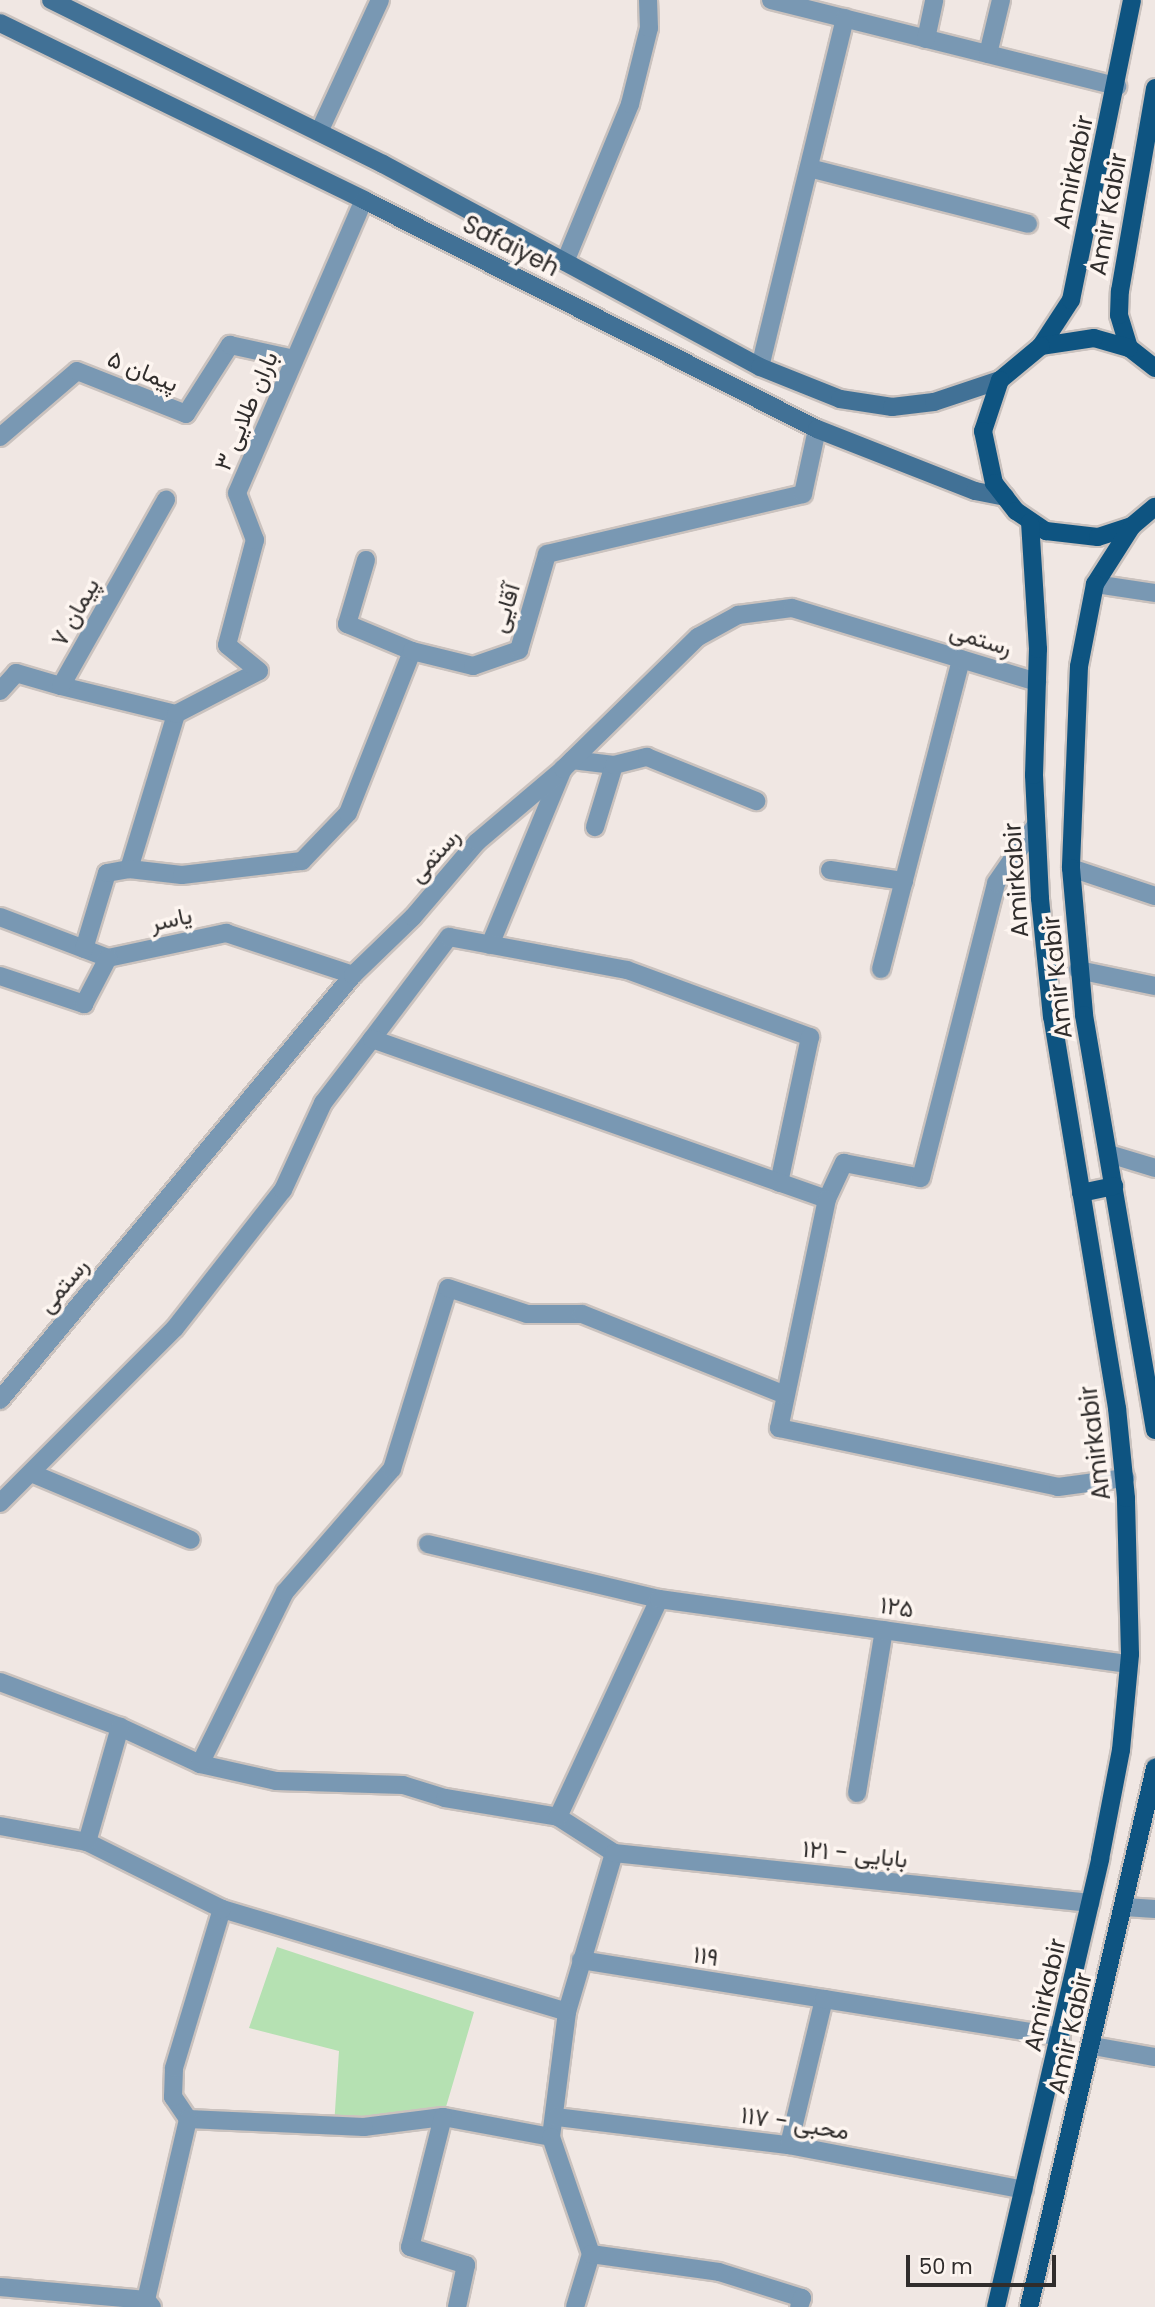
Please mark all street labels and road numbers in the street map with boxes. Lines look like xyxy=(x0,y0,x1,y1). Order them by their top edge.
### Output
street label: Amirkabir xyxy=(1047,113,1099,231)
street label: Amir Kabir xyxy=(1083,151,1133,277)
street label: Safaiyeh xyxy=(458,210,564,282)
street label: پیمان ۵ xyxy=(103,344,183,398)
street label: باران طلایی ۳ xyxy=(208,347,284,475)
street label: پیمان ۷ xyxy=(45,573,105,651)
street label: آقایی xyxy=(484,580,526,636)
street label: رستمی xyxy=(946,616,1016,662)
street label: Amirkabir xyxy=(998,821,1034,939)
street label: رستمی xyxy=(402,822,466,888)
street label: یاسر xyxy=(147,901,195,937)
street label: Amir Kabir xyxy=(1036,914,1078,1040)
street label: رستمی xyxy=(32,1251,94,1319)
street label: Amirkabir xyxy=(1074,1384,1116,1502)
street label: ۱۲۵ xyxy=(878,1590,916,1624)
street label: بابایی - ۱۲۱ xyxy=(801,1834,909,1874)
street label: Amirkabir xyxy=(1018,1936,1072,2054)
street label: ۱۱۹ xyxy=(691,1940,721,1972)
street label: Amir Kabir xyxy=(1042,1969,1098,2097)
street label: محبی - ۱۱۷ xyxy=(739,2100,851,2146)

